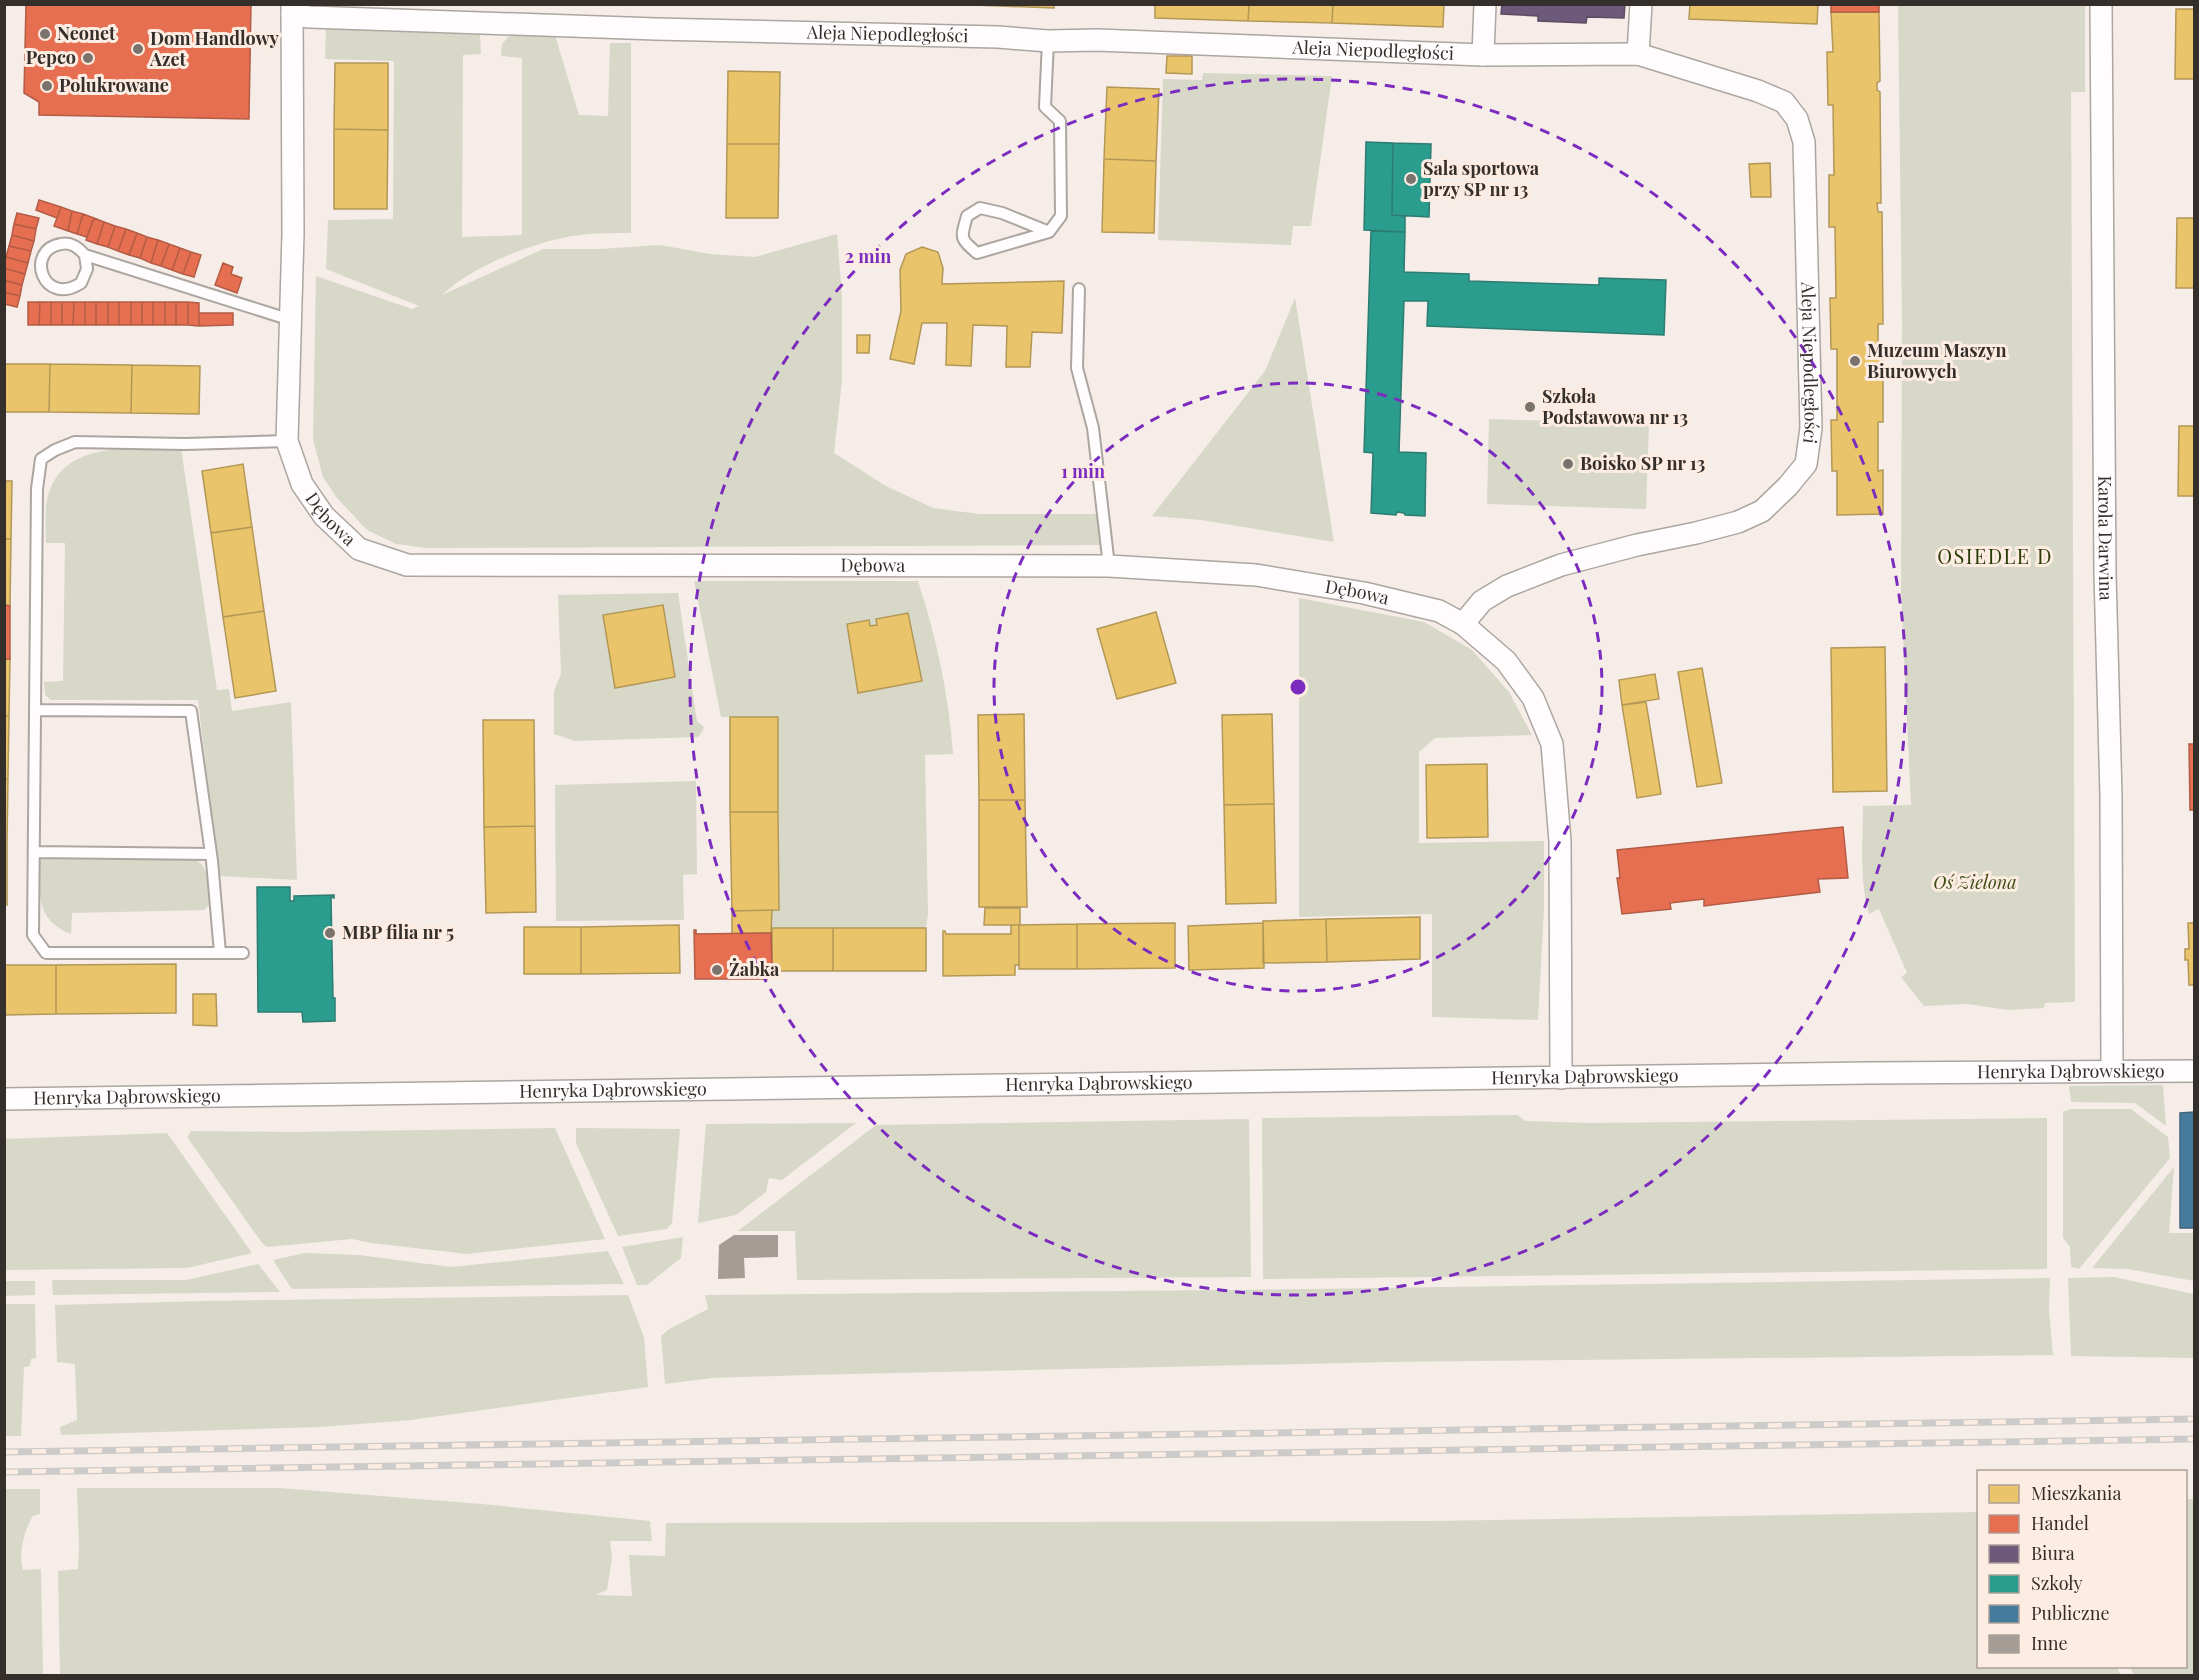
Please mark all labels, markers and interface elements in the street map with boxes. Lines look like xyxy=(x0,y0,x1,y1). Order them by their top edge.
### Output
street label: Aleja Niepodległości xyxy=(806,20,969,47)
place label: Neonet xyxy=(57,21,116,45)
place label: Dom Handlowy Azet xyxy=(149,26,280,71)
marker: Neonet xyxy=(38,27,52,41)
street label: Aleja Niepodległości xyxy=(1291,35,1454,65)
marker: Dom Handlowy Azet xyxy=(131,42,145,56)
place label: Pepco xyxy=(26,45,76,69)
marker: Pepco xyxy=(81,51,95,65)
place label: Polukrowane xyxy=(59,73,169,97)
marker: Polukrowane xyxy=(40,79,54,93)
place label: Sala sportowa przy SP nr 13 xyxy=(1423,156,1540,201)
marker: Sala sportowa przy SP nr 13 xyxy=(1404,172,1418,186)
text: 2 min xyxy=(845,244,891,268)
street label: Aleja Niepodległości xyxy=(1796,281,1824,445)
place label: Muzeum Maszyn Biurowych xyxy=(1867,338,2007,383)
marker: Muzeum Maszyn Biurowych xyxy=(1848,354,1862,368)
place label: Szkoła Podstawowa nr 13 xyxy=(1542,384,1688,429)
marker: Szkoła Podstawowa nr 13 xyxy=(1523,400,1537,414)
place label: Boisko SP nr 13 xyxy=(1580,451,1706,475)
marker: Boisko SP nr 13 xyxy=(1561,457,1575,471)
text: 1 min xyxy=(1061,459,1105,483)
street label: Karola Darwina xyxy=(2093,475,2119,601)
street label: Dębowa xyxy=(300,487,361,551)
district label: OSIEDLE D xyxy=(1937,542,2053,569)
street label: Dębowa xyxy=(840,553,905,577)
street label: Dębowa xyxy=(1323,574,1392,610)
centre of rings xyxy=(1288,677,1308,697)
park label: Oś Zielona xyxy=(1933,870,2017,894)
place label: MBP filia nr 5 xyxy=(342,920,454,944)
marker: MBP filia nr 5 xyxy=(323,926,337,940)
place label: Żabka xyxy=(729,957,780,981)
marker: Żabka xyxy=(710,963,724,977)
street label: Henryka Dąbrowskiego xyxy=(1977,1058,2165,1083)
street label: Henryka Dąbrowskiego xyxy=(1491,1063,1679,1089)
street label: Henryka Dąbrowskiego xyxy=(1005,1069,1193,1096)
street label: Henryka Dąbrowskiego xyxy=(519,1076,707,1103)
street label: Henryka Dąbrowskiego xyxy=(33,1083,221,1110)
legend xyxy=(1977,1470,2187,1668)
text: Mieszkania xyxy=(2031,1481,2121,1505)
text: Handel xyxy=(2031,1511,2089,1535)
text: Biura xyxy=(2031,1541,2075,1565)
text: Szkoły xyxy=(2031,1571,2083,1595)
text: Publiczne xyxy=(2031,1601,2110,1625)
text: Inne xyxy=(2031,1631,2068,1655)

